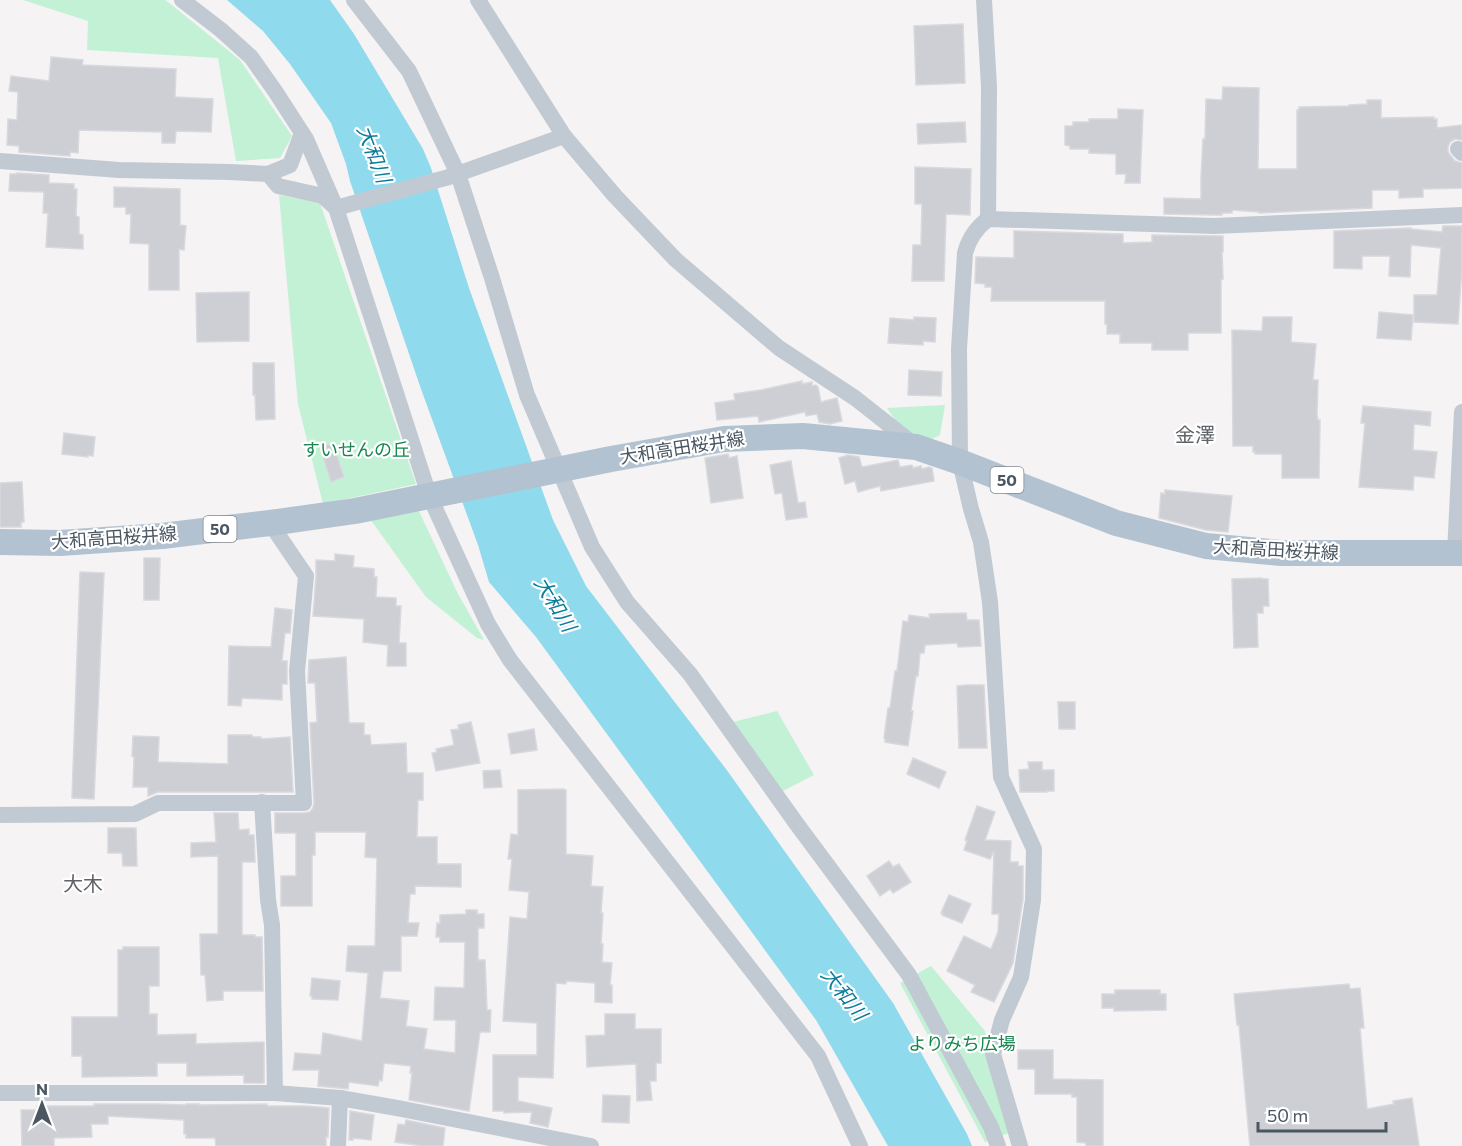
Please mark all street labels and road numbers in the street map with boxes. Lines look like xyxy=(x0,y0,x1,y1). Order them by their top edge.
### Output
street label: 大和高田桜井線 xyxy=(618,426,746,468)
road number: 50 xyxy=(990,467,1024,493)
road number: 50 xyxy=(204,516,236,542)
street label: 大和高田桜井線 xyxy=(50,522,178,552)
street label: 大和高田桜井線 xyxy=(1213,535,1340,563)

